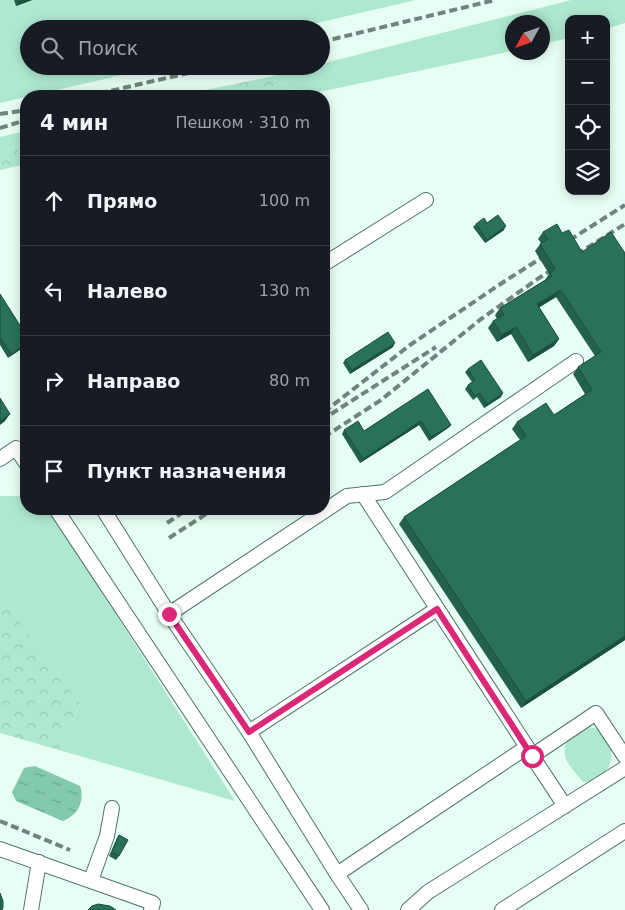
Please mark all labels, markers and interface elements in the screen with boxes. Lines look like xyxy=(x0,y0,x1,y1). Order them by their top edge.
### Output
north arrow xyxy=(505,15,550,60)
map controls xyxy=(565,15,610,195)
button: + xyxy=(565,15,610,60)
search box xyxy=(20,20,330,75)
icon: search xyxy=(38,34,66,62)
text: Поиск xyxy=(78,37,138,59)
button: − xyxy=(565,60,610,105)
button: locate xyxy=(565,105,610,150)
text: 4 мин xyxy=(40,111,108,135)
text: Пешком · 310 m xyxy=(175,113,310,132)
button: layers xyxy=(565,150,610,195)
icon: ahead xyxy=(40,187,68,215)
text: Прямо xyxy=(87,190,157,212)
text: 100 m xyxy=(259,191,310,210)
icon: left xyxy=(40,277,68,305)
text: Налево xyxy=(87,280,168,302)
text: 130 m xyxy=(259,281,310,300)
icon: right xyxy=(40,367,68,395)
text: Направо xyxy=(87,370,180,392)
text: 80 m xyxy=(269,371,310,390)
icon: arrive xyxy=(40,457,68,485)
text: Пункт назначения xyxy=(87,460,286,482)
route end xyxy=(158,603,181,626)
route start xyxy=(521,745,544,768)

